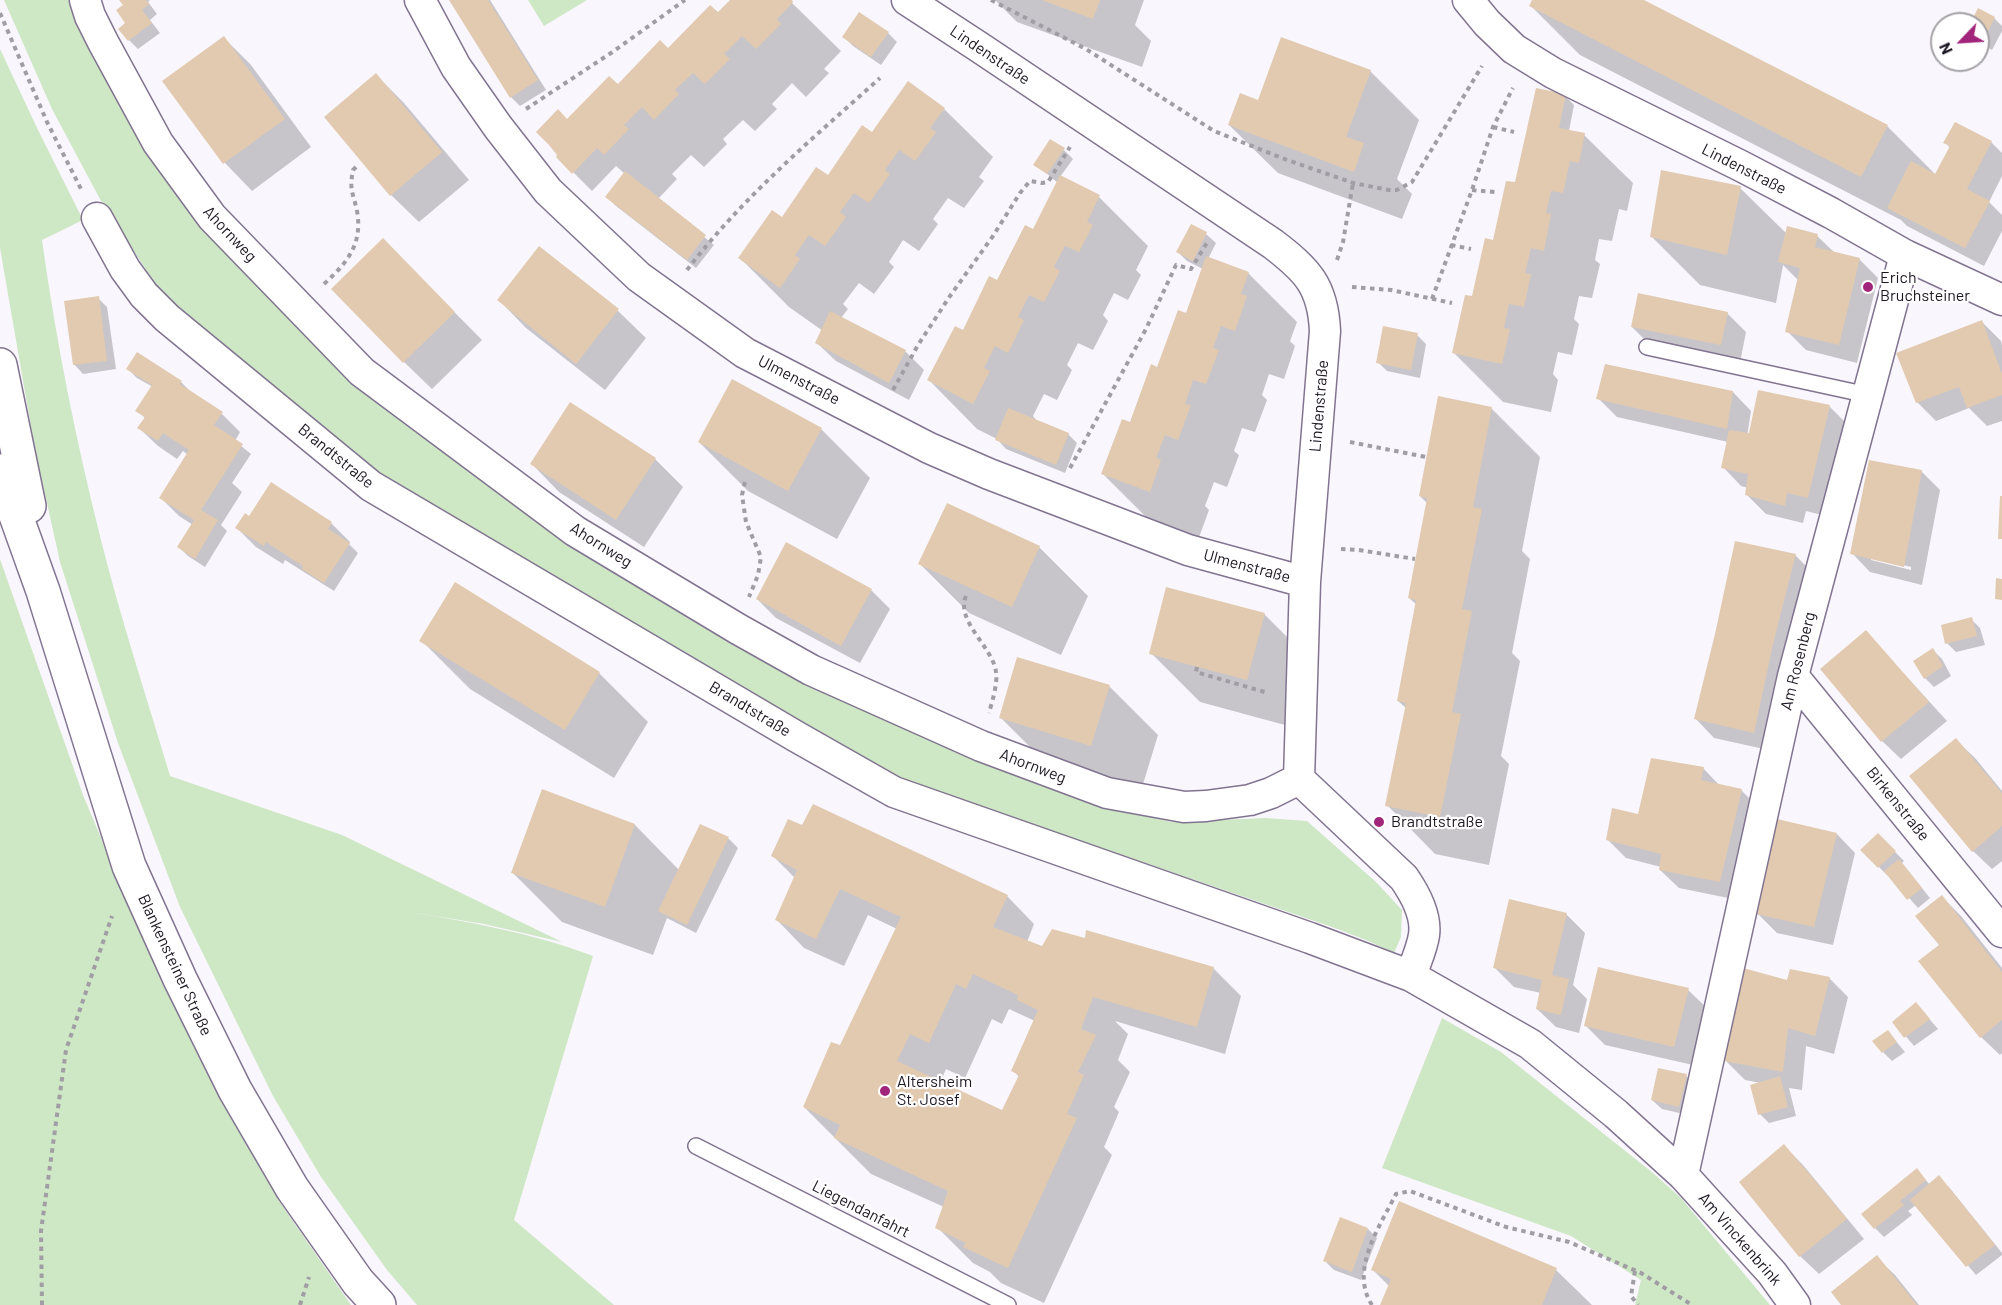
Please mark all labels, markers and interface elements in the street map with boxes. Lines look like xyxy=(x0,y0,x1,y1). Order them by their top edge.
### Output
north arrow xyxy=(1930,12,1990,72)
street label: Lindenstraße xyxy=(946,21,1034,89)
text: N xyxy=(1934,40,1956,58)
street label: Lindenstraße xyxy=(1698,139,1790,199)
street label: Ahornweg xyxy=(199,202,261,266)
place label: Erich Bruchsteiner xyxy=(1880,268,1970,306)
marker: Erich Bruchsteiner xyxy=(1861,280,1875,294)
street label: Ulmenstraße xyxy=(755,351,843,409)
street label: Lindenstraße xyxy=(1305,359,1333,453)
street label: Brandtstraße xyxy=(294,420,378,492)
street label: Ahornweg xyxy=(566,518,636,572)
street label: Ulmenstraße xyxy=(1201,545,1293,587)
street label: Am Rosenberg xyxy=(1776,610,1820,712)
street label: Brandtstraße xyxy=(706,677,794,741)
street label: Ahornweg xyxy=(997,745,1069,787)
street label: Birkenstraße xyxy=(1862,763,1934,845)
place label: Brandtstraße xyxy=(1391,812,1483,832)
marker: Brandtstraße xyxy=(1372,815,1386,829)
street label: Blankensteiner Straße xyxy=(134,891,216,1039)
place label: Altersheim St. Josef xyxy=(897,1072,972,1110)
marker: Altersheim St. Josef xyxy=(878,1084,892,1098)
street label: Liegendanfahrt xyxy=(809,1176,913,1242)
street label: Am Vinckenbrink xyxy=(1695,1189,1785,1289)

